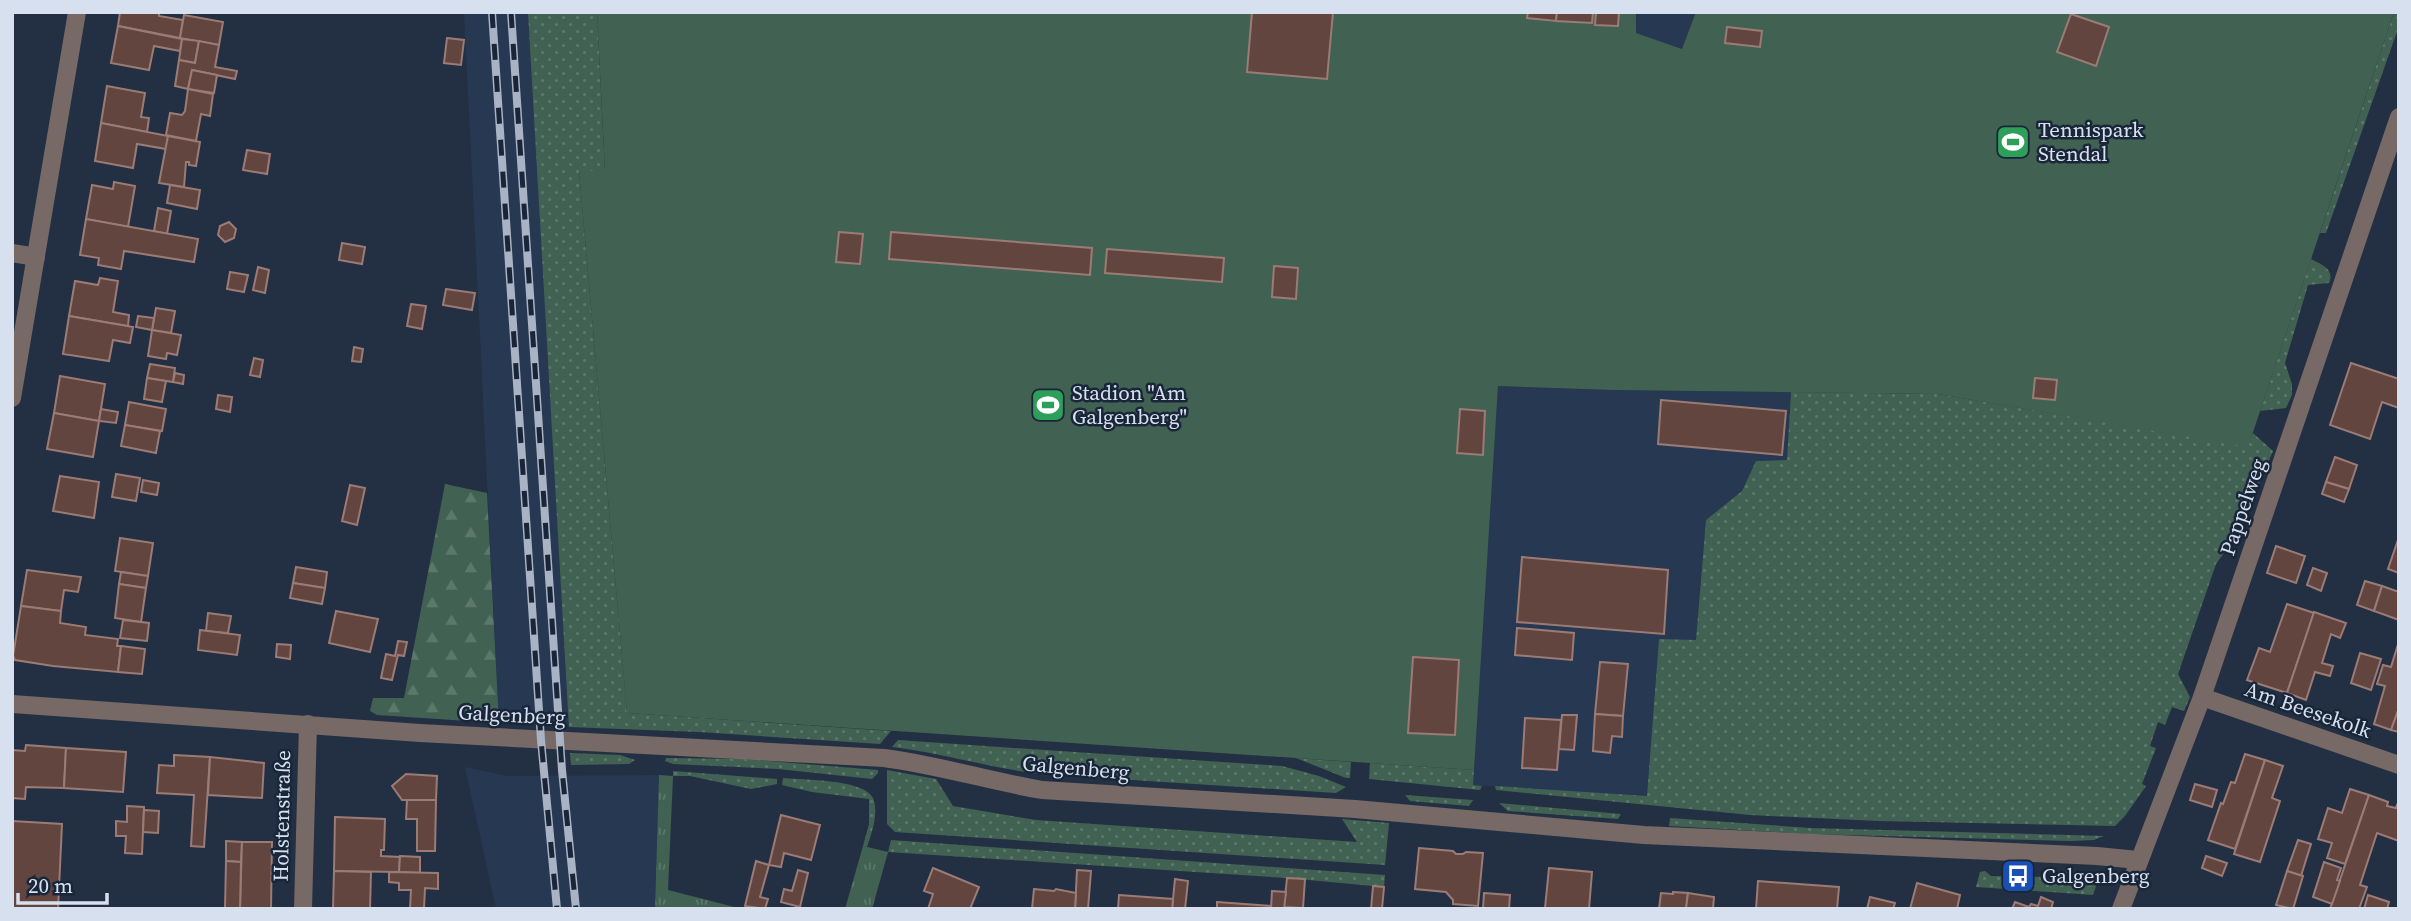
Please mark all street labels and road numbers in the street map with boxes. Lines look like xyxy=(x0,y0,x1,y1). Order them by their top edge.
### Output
street label: Pappelweg xyxy=(2212,454,2273,559)
street label: Am Beesekolk xyxy=(2241,674,2376,745)
street label: Galgenberg xyxy=(458,697,567,732)
street label: Galgenberg xyxy=(1021,748,1131,787)
street label: Holstenstraße xyxy=(266,750,297,882)

